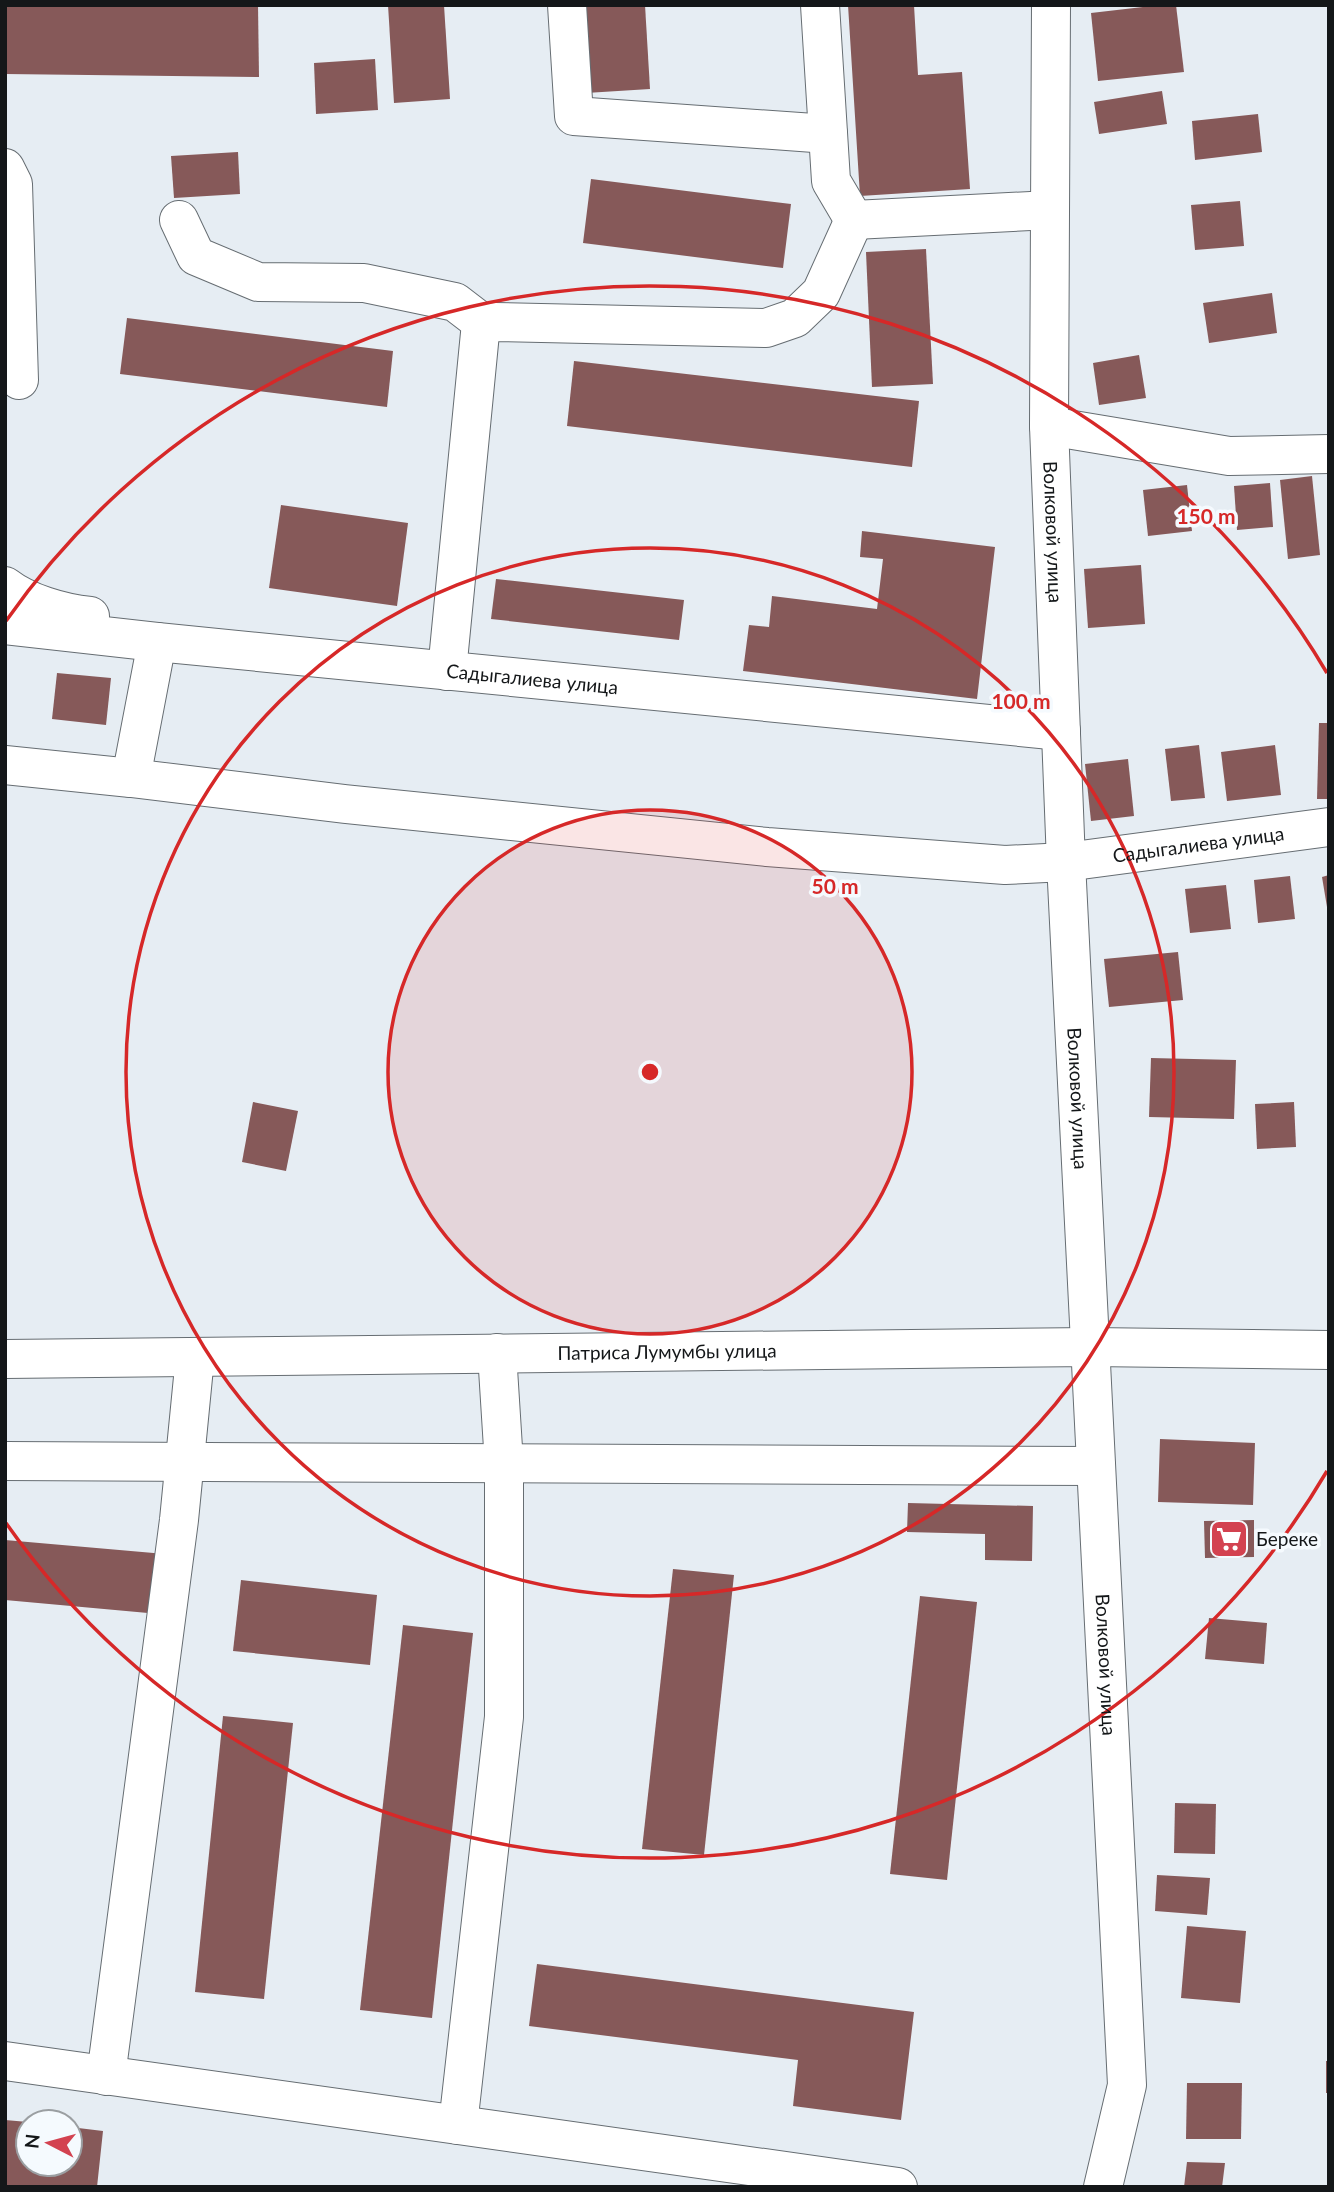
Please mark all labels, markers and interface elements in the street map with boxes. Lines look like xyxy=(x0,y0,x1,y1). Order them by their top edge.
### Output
street label: Волковой улица xyxy=(1039,461,1068,603)
text: 150 m xyxy=(1176,503,1236,528)
street label: Садыгалиева улица xyxy=(445,659,619,698)
text: 100 m xyxy=(991,688,1051,713)
street label: Садыгалиева улица xyxy=(1111,821,1285,867)
text: 50 m xyxy=(811,873,859,898)
street label: Волковой улица xyxy=(1063,1027,1093,1170)
centre of rings xyxy=(638,1060,662,1084)
street label: Патриса Лумумбы улица xyxy=(557,1338,777,1364)
supermarket icon: Береке xyxy=(1208,1518,1250,1560)
place label: Береке xyxy=(1256,1527,1318,1550)
street label: Волковой улица xyxy=(1092,1593,1122,1736)
north arrow xyxy=(14,2108,84,2178)
text: N xyxy=(19,2133,44,2150)

